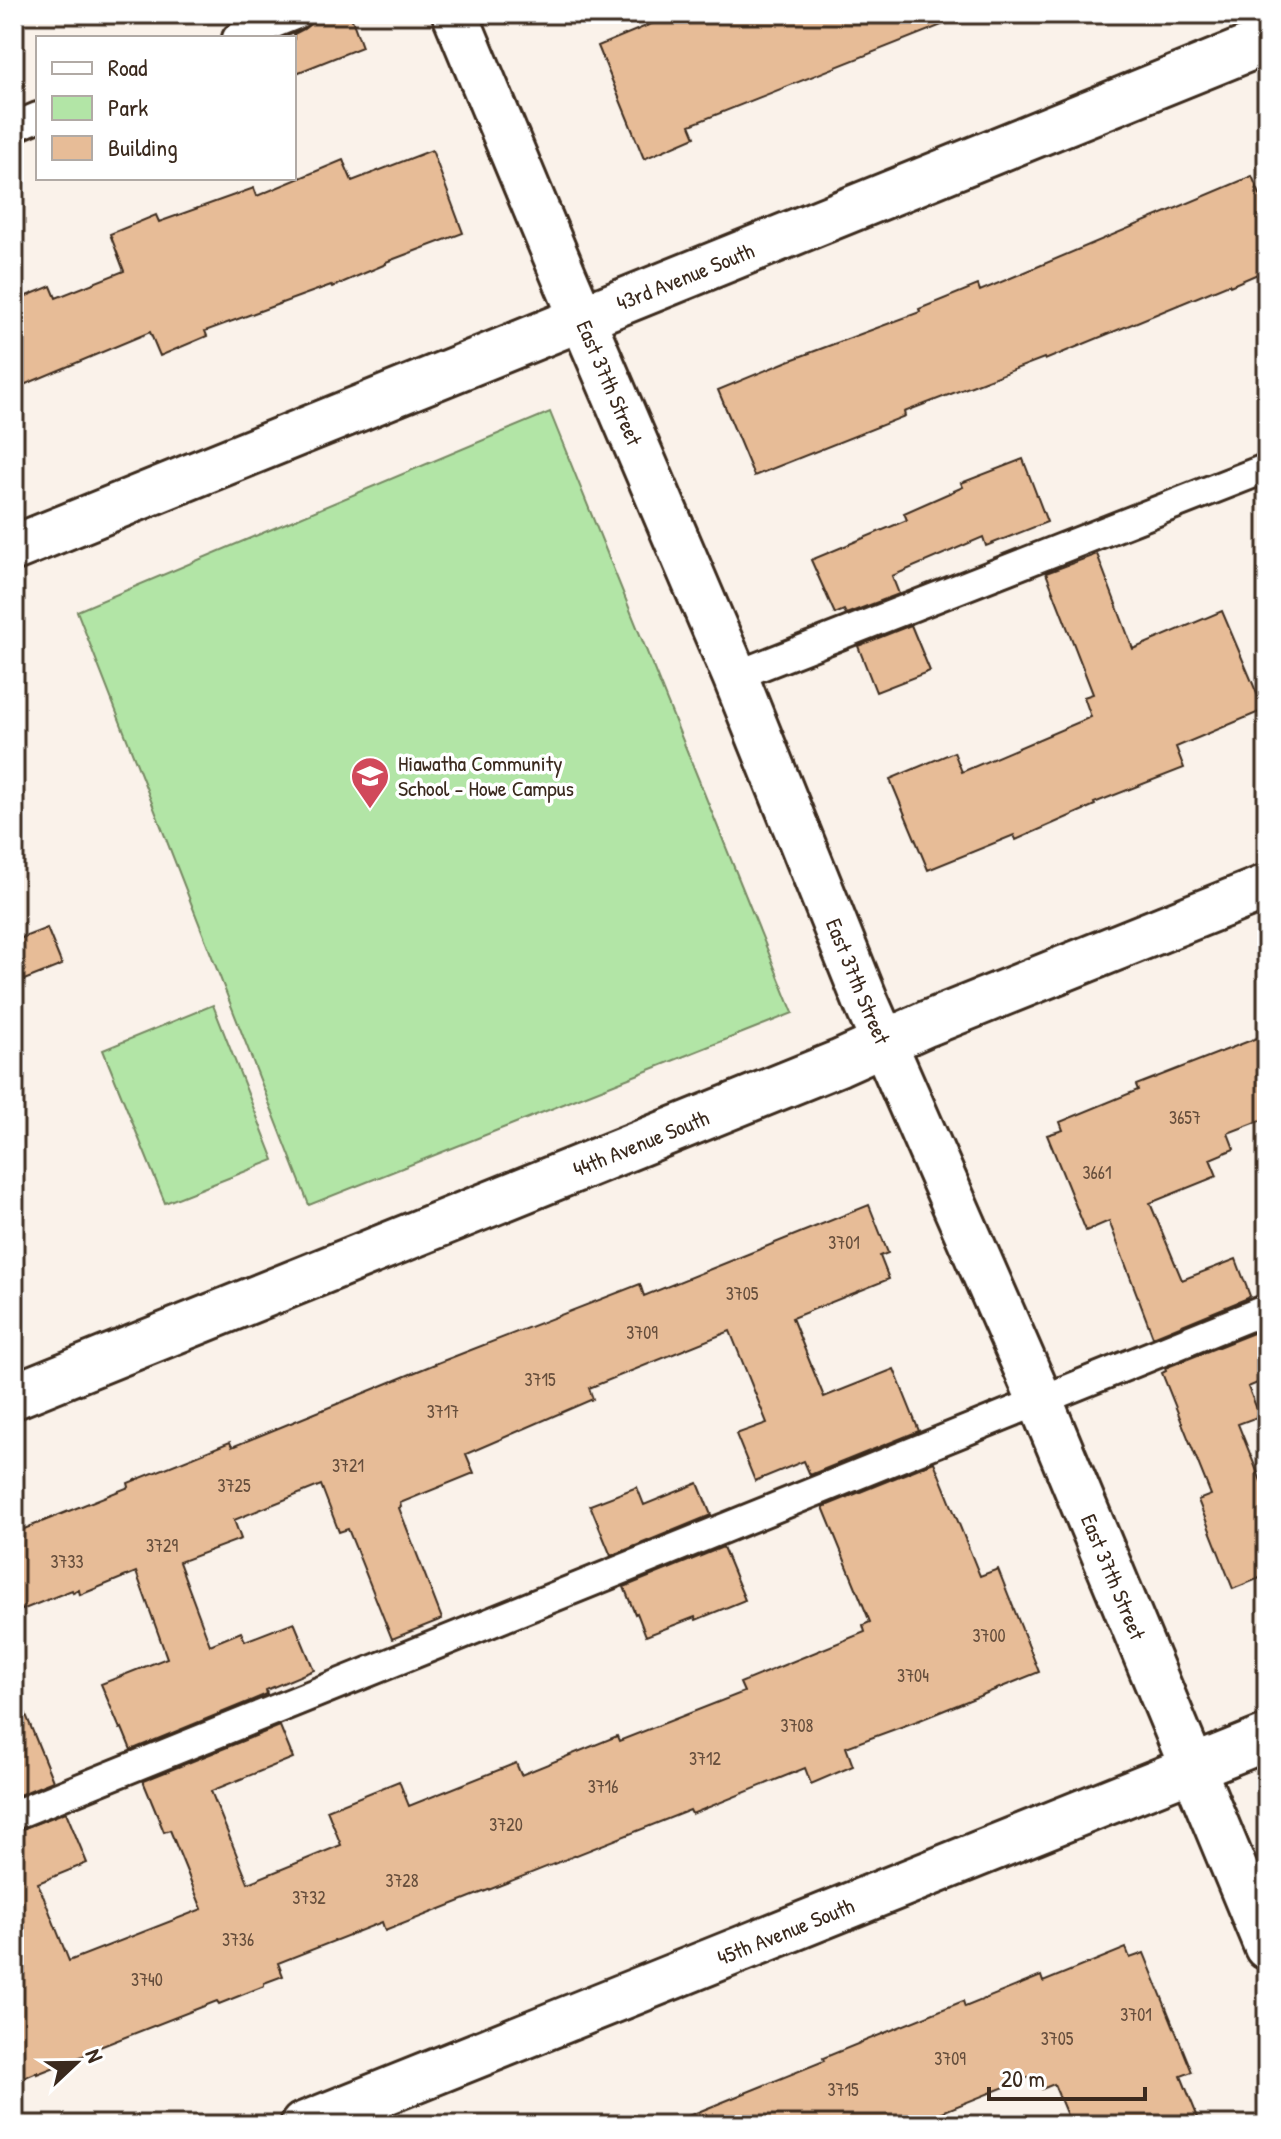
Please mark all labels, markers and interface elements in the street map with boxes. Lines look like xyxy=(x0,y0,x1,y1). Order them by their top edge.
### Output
legend xyxy=(36,36,296,180)
text: Road xyxy=(108,51,147,83)
text: Park xyxy=(108,91,148,123)
text: Building xyxy=(108,131,178,163)
street label: 43rd Avenue South xyxy=(612,235,758,318)
street label: East 37th Street xyxy=(570,316,650,450)
place label: Hiawatha Community School - Howe Campus xyxy=(398,748,574,803)
school or university icon: Hiawatha Community School - Howe Campus xyxy=(349,755,391,810)
street label: East 37th Street xyxy=(819,914,898,1049)
street label: 44th Avenue South xyxy=(568,1102,713,1184)
house number: 3657 xyxy=(1169,1105,1201,1130)
house number: 3661 xyxy=(1083,1160,1111,1185)
house number: 3701 xyxy=(828,1230,860,1255)
house number: 3705 xyxy=(726,1281,759,1306)
house number: 3709 xyxy=(626,1320,658,1345)
house number: 3715 xyxy=(524,1367,556,1392)
house number: 3717 xyxy=(427,1399,459,1424)
house number: 3721 xyxy=(332,1453,364,1478)
house number: 3725 xyxy=(217,1473,251,1498)
street label: East 37th Street xyxy=(1074,1510,1153,1645)
house number: 3729 xyxy=(146,1533,178,1558)
house number: 3733 xyxy=(50,1549,84,1574)
house number: 3700 xyxy=(972,1623,1006,1648)
house number: 3704 xyxy=(897,1663,929,1688)
house number: 3708 xyxy=(781,1713,814,1738)
house number: 3712 xyxy=(689,1746,722,1771)
house number: 3716 xyxy=(588,1774,618,1799)
house number: 3720 xyxy=(489,1812,523,1837)
house number: 3728 xyxy=(385,1868,419,1893)
house number: 3732 xyxy=(292,1885,326,1910)
street label: 45th Avenue South xyxy=(713,1890,858,1972)
house number: 3736 xyxy=(222,1927,254,1952)
house number: 3740 xyxy=(131,1967,163,1992)
house number: 3701 xyxy=(1120,2002,1152,2027)
north arrow xyxy=(36,2023,116,2103)
house number: 3705 xyxy=(1041,2026,1074,2051)
text: N xyxy=(78,2044,111,2067)
house number: 3709 xyxy=(934,2046,966,2071)
scale bar xyxy=(989,2051,1145,2101)
text: 20 m xyxy=(1001,2062,1045,2094)
house number: 3715 xyxy=(827,2077,859,2102)

